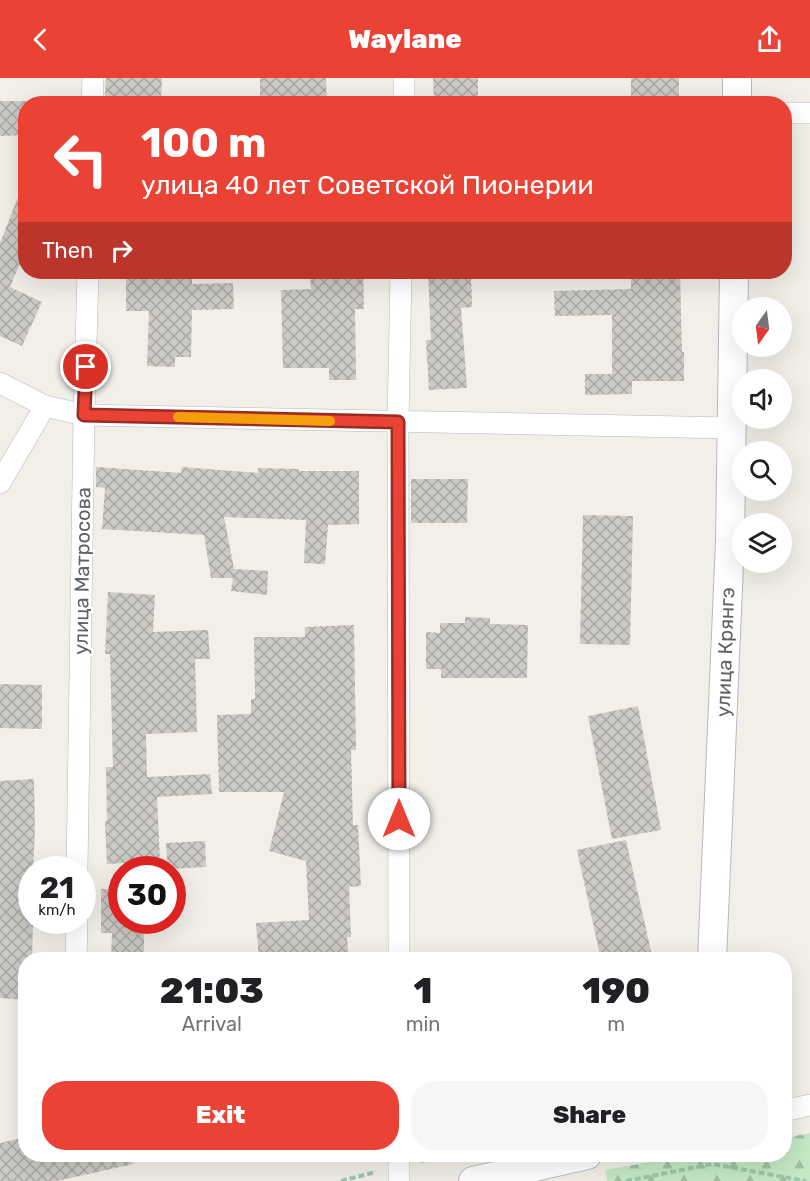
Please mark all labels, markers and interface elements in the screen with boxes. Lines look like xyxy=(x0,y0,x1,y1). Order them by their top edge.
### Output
icon: back xyxy=(24,23,57,56)
text: Waylane xyxy=(348,23,462,55)
icon: share xyxy=(753,23,786,56)
text: 100 m xyxy=(141,118,266,168)
icon: left xyxy=(42,120,120,198)
text: улица 40 лет Советской Пионерии xyxy=(141,169,594,201)
icon: right xyxy=(105,234,138,267)
text: Then xyxy=(42,237,93,264)
north arrow xyxy=(732,297,792,357)
map controls xyxy=(732,297,792,573)
pin xyxy=(60,341,111,392)
icon: arrive xyxy=(69,350,102,383)
button: sound xyxy=(732,369,792,429)
button: search xyxy=(732,441,792,501)
street label: улица Матросова xyxy=(69,487,95,655)
button: layers xyxy=(732,513,792,573)
street label: улица Крянгэ xyxy=(711,587,739,717)
position arrow xyxy=(367,787,431,851)
speed limit sign: 30 xyxy=(108,856,186,934)
text: 21 xyxy=(40,870,74,906)
text: km/h xyxy=(38,901,76,919)
text: 21:03 xyxy=(160,969,264,1012)
text: 1 xyxy=(414,969,433,1012)
text: 190 xyxy=(582,969,650,1012)
text: Arrival xyxy=(182,1012,242,1036)
text: min xyxy=(406,1012,440,1036)
text: m xyxy=(607,1012,625,1036)
button: Exit xyxy=(42,1081,399,1150)
button: Share xyxy=(411,1081,768,1150)

